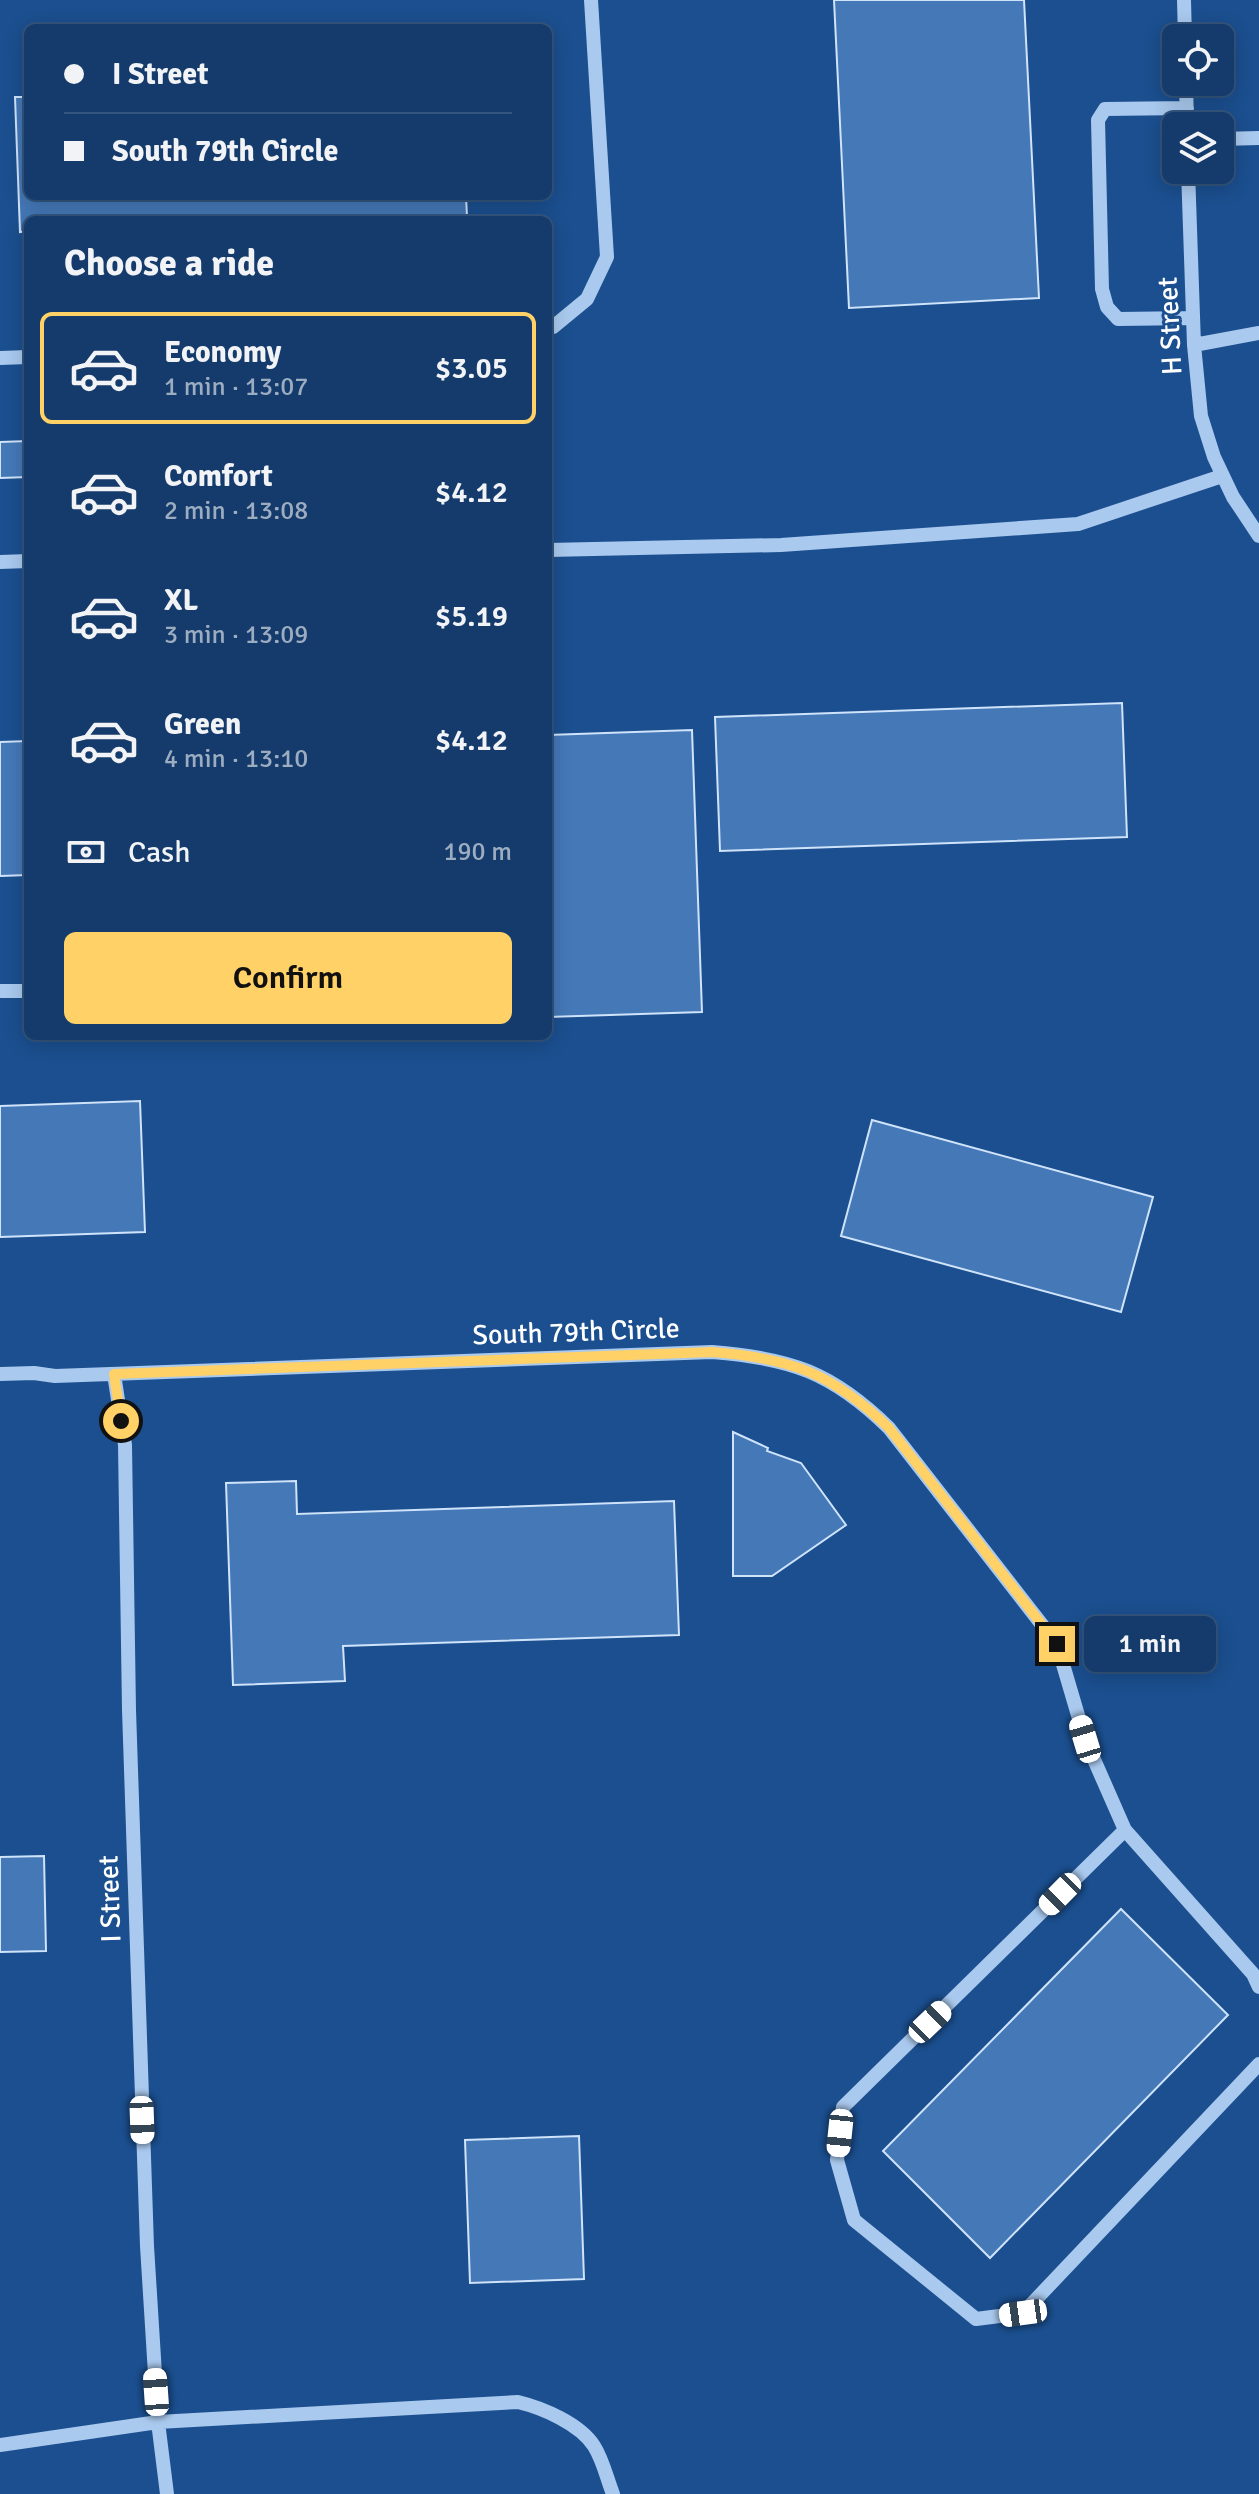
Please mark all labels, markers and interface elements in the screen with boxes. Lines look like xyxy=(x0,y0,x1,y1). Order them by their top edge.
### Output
map controls xyxy=(1162,24,1234,184)
button: locate xyxy=(1162,24,1234,96)
text: I Street xyxy=(112,56,209,93)
button: layers xyxy=(1162,112,1234,184)
text: South 79th Circle xyxy=(112,133,338,170)
text: Choose a ride xyxy=(64,241,274,286)
street label: H Street xyxy=(1150,276,1190,376)
icon: car xyxy=(68,332,140,404)
text: Economy xyxy=(164,334,281,371)
text: $3.05 xyxy=(435,350,508,387)
text: 1 min · 13:07 xyxy=(164,371,308,403)
icon: car xyxy=(68,456,140,528)
text: Comfort xyxy=(164,458,273,495)
text: $4.12 xyxy=(435,474,508,511)
text: 2 min · 13:08 xyxy=(164,495,308,527)
icon: car xyxy=(68,580,140,652)
text: XL xyxy=(164,582,198,619)
text: $5.19 xyxy=(435,598,508,635)
text: 3 min · 13:09 xyxy=(164,619,308,651)
icon: car xyxy=(68,704,140,776)
text: Green xyxy=(164,706,241,743)
text: $4.12 xyxy=(435,722,508,759)
text: 4 min · 13:10 xyxy=(164,743,308,775)
icon: cash xyxy=(64,830,108,874)
text: Cash xyxy=(128,834,191,871)
text: 190 m xyxy=(443,836,512,868)
button: Confirm xyxy=(64,932,512,1024)
street label: South 79th Circle xyxy=(472,1311,680,1353)
route start xyxy=(103,1403,139,1439)
callout: 1 min xyxy=(1085,1616,1217,1672)
route end xyxy=(1039,1626,1075,1662)
text: 1 min xyxy=(1119,1628,1181,1660)
car xyxy=(1067,1713,1103,1765)
street label: I Street xyxy=(91,1855,129,1943)
car xyxy=(1035,1869,1085,1919)
car xyxy=(904,1997,956,2047)
car xyxy=(129,2096,155,2144)
car xyxy=(826,2108,854,2158)
car xyxy=(998,2298,1048,2328)
car xyxy=(142,2367,170,2417)

